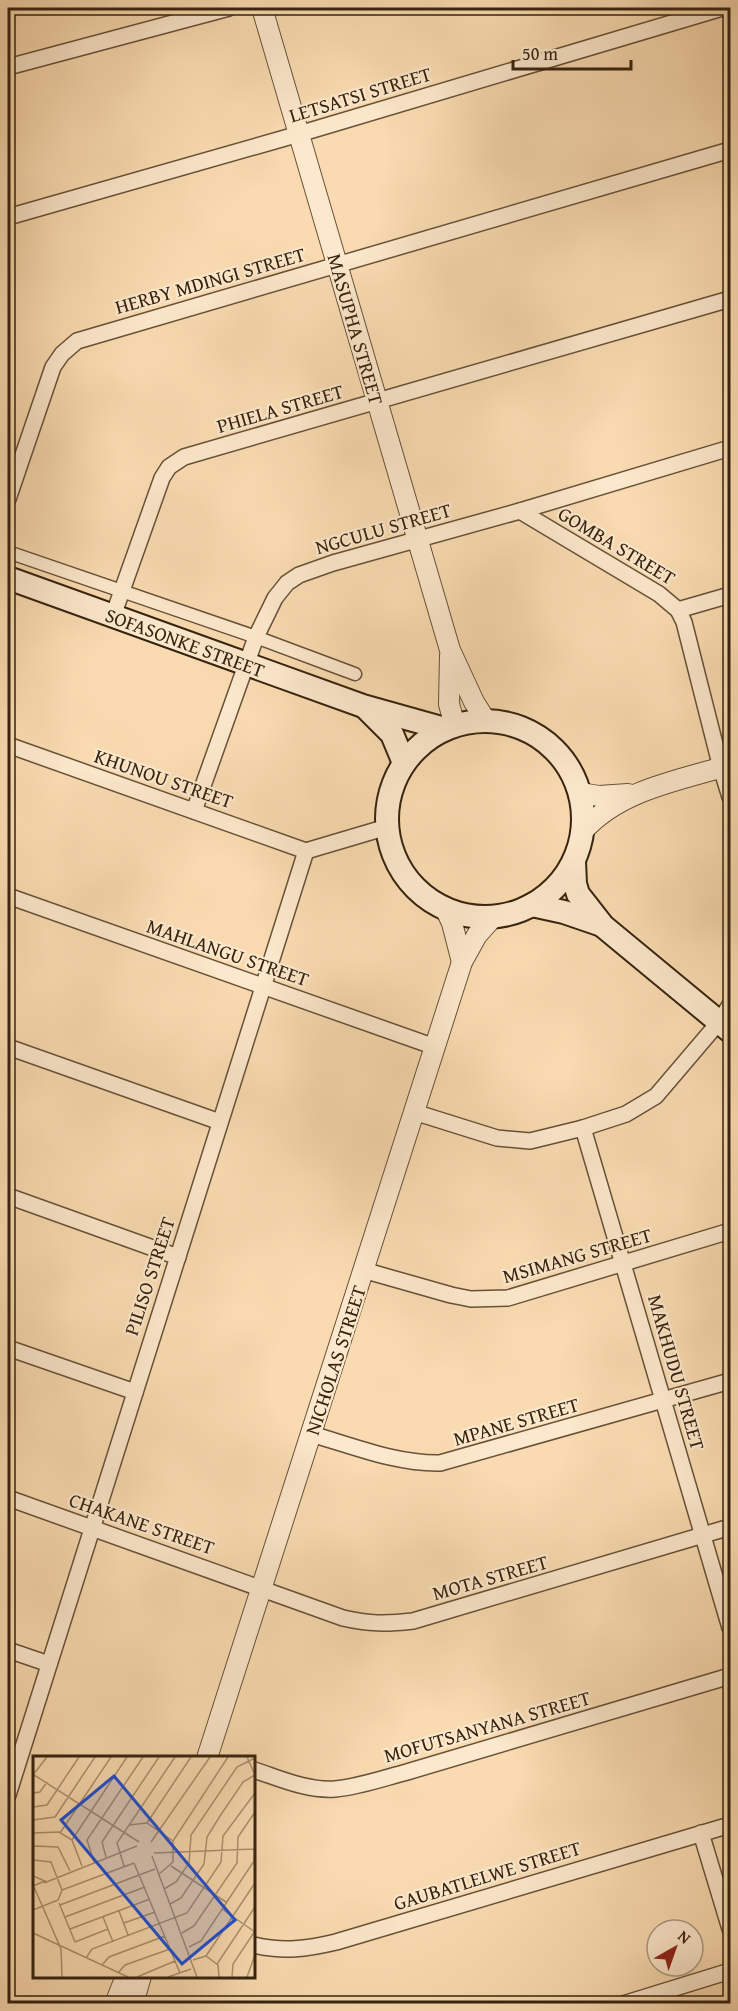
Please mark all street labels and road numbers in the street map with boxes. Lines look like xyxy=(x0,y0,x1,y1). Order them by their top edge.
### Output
street label: LETSATSI STREET xyxy=(285,59,435,129)
street label: HERBY MDINGI STREET xyxy=(111,239,309,321)
street label: MASUPHA STREET xyxy=(321,250,391,408)
street label: PHIELA STREET xyxy=(213,376,347,440)
street label: NGCULU STREET xyxy=(312,495,454,561)
street label: GOMBA STREET xyxy=(553,499,681,591)
street label: SOFASONKE STREET xyxy=(101,600,269,684)
street label: KHUNOU STREET xyxy=(91,741,237,815)
street label: MAHLANGU STREET xyxy=(143,911,313,993)
street label: PILISO STREET xyxy=(116,1213,182,1339)
street label: MSIMANG STREET xyxy=(499,1220,655,1290)
street label: NICHOLAS STREET xyxy=(297,1282,373,1438)
street label: MAKHUDU STREET xyxy=(641,1291,713,1453)
street label: MPANE STREET xyxy=(450,1389,582,1453)
street label: CHAKANE STREET xyxy=(66,1485,218,1561)
street label: MOTA STREET xyxy=(429,1547,551,1607)
street label: MOFUTSANYANA STREET xyxy=(380,1683,594,1769)
street label: GAUBATLELWE STREET xyxy=(390,1833,584,1917)

